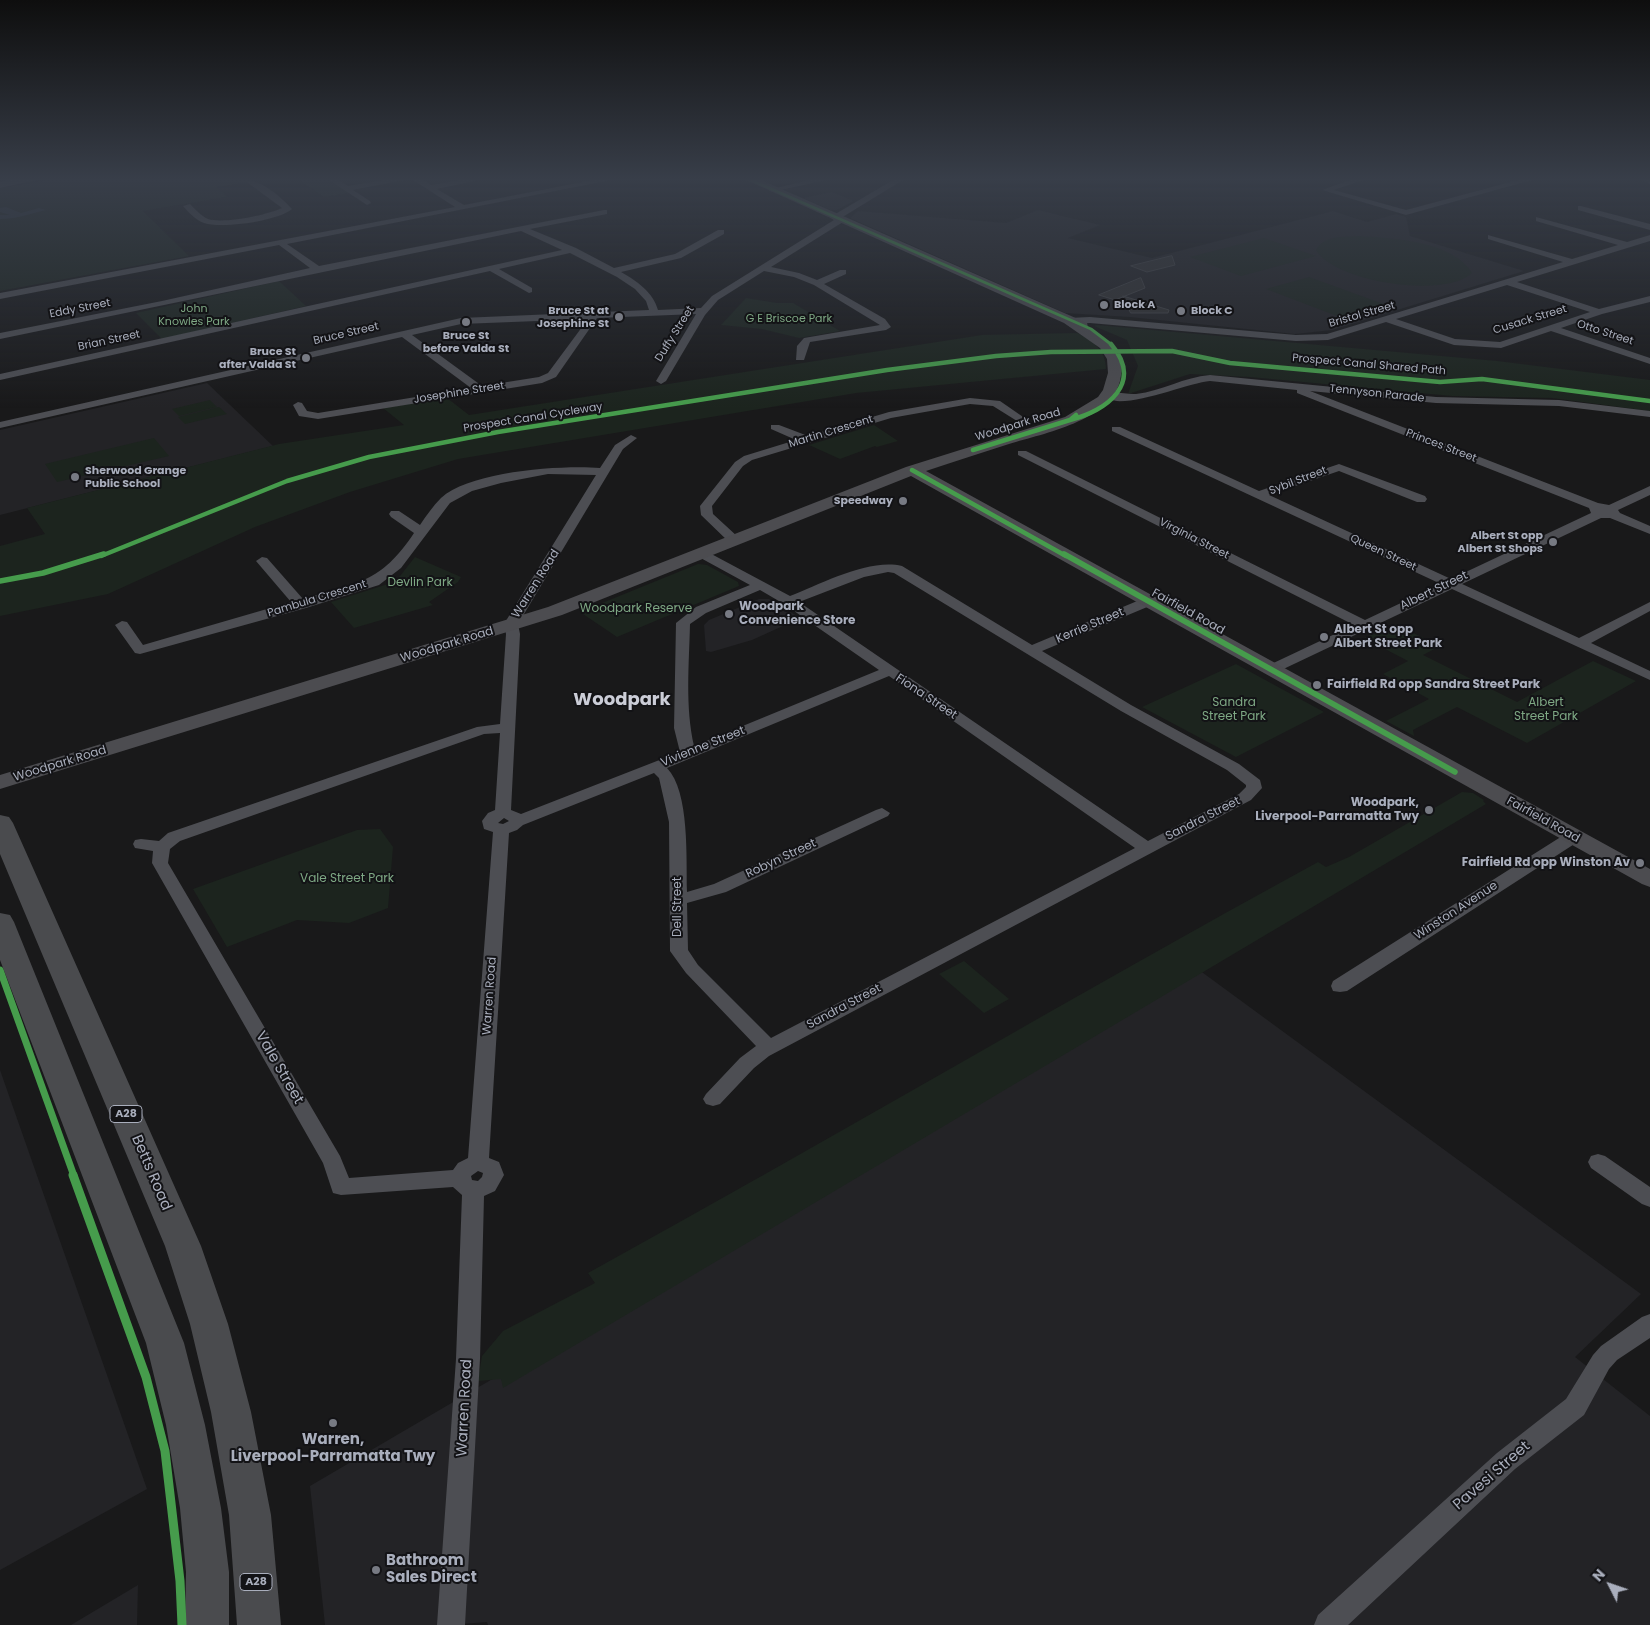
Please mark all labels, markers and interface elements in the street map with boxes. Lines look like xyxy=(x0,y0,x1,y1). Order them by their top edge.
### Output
street label: Eddy Street xyxy=(48,297,112,321)
place label: Block A xyxy=(1114,298,1155,312)
marker: Block A xyxy=(1098,299,1110,311)
street label: Bristol Street xyxy=(1327,299,1397,331)
park label: John Knowles Park xyxy=(158,302,230,328)
street label: Cusack Street xyxy=(1492,303,1568,337)
place label: Bruce St at Josephine St xyxy=(537,304,609,330)
street label: Duffy Street xyxy=(653,304,697,364)
place label: Block C xyxy=(1191,304,1233,318)
marker: Block C xyxy=(1175,305,1187,317)
marker: Bruce St at Josephine St xyxy=(613,311,625,323)
park label: G E Briscoe Park xyxy=(746,312,832,326)
marker: Bruce St before Valda St xyxy=(460,316,472,328)
street label: Otto Street xyxy=(1575,318,1635,348)
street label: Bruce Street xyxy=(312,320,380,348)
street label: Brian Street xyxy=(77,328,141,354)
place label: Bruce St before Valda St xyxy=(423,329,509,355)
place label: Bruce St after Valda St xyxy=(219,345,296,371)
marker: Bruce St after Valda St xyxy=(300,352,312,364)
street label: Prospect Canal Shared Path xyxy=(1292,352,1446,378)
street label: Josephine Street xyxy=(413,379,505,407)
street label: Tennyson Parade xyxy=(1329,382,1425,406)
street label: Prospect Canal Cycleway xyxy=(462,400,604,436)
street label: Woodpark Road xyxy=(974,406,1062,444)
street label: Martin Crescent xyxy=(787,413,875,451)
street label: Princes Street xyxy=(1404,426,1478,466)
place label: Sherwood Grange Public School xyxy=(85,464,186,490)
street label: Sybil Street xyxy=(1267,464,1329,498)
marker: Sherwood Grange Public School xyxy=(69,471,81,483)
place label: Speedway xyxy=(834,494,893,508)
marker: Speedway xyxy=(897,495,909,507)
street label: Virginia Street xyxy=(1157,516,1231,562)
place label: Albert St opp Albert St Shops xyxy=(1458,529,1543,555)
street label: Queen Street xyxy=(1348,532,1418,574)
marker: Albert St opp Albert St Shops xyxy=(1547,536,1559,548)
street label: Warren Road xyxy=(509,547,563,621)
street label: Albert Street xyxy=(1398,568,1470,614)
park label: Devlin Park xyxy=(387,576,453,590)
street label: Pambula Crescent xyxy=(266,578,368,620)
street label: Fairfield Road xyxy=(1149,586,1227,638)
place label: Woodpark Convenience Store xyxy=(739,600,856,628)
park label: Woodpark Reserve xyxy=(580,602,692,616)
street label: Kerrie Street xyxy=(1054,605,1126,647)
marker: Woodpark Convenience Store xyxy=(723,608,735,620)
place label: Albert St opp Albert Street Park xyxy=(1334,623,1442,651)
street label: Woodpark Road xyxy=(399,624,495,666)
marker: Albert St opp Albert Street Park xyxy=(1318,631,1330,643)
street label: Fiona Street xyxy=(893,671,959,723)
place label: Fairfield Rd opp Sandra Street Park xyxy=(1327,678,1540,692)
marker: Fairfield Rd opp Sandra Street Park xyxy=(1311,679,1323,691)
district label: Woodpark xyxy=(573,689,671,711)
park label: Sandra Street Park xyxy=(1202,696,1266,724)
park label: Albert Street Park xyxy=(1514,696,1578,724)
street label: Vivienne Street xyxy=(659,724,747,770)
street label: Woodpark Road xyxy=(12,743,108,785)
street label: Sandra Street xyxy=(1163,794,1243,844)
street label: Fairfield Road xyxy=(1504,794,1582,846)
place label: Woodpark, Liverpool-Parramatta Twy xyxy=(1255,796,1419,824)
marker: Woodpark, Liverpool-Parramatta Twy xyxy=(1423,804,1435,816)
street label: Robyn Street xyxy=(744,836,818,882)
place label: Fairfield Rd opp Winston Av xyxy=(1462,856,1630,870)
marker: Fairfield Rd opp Winston Av xyxy=(1634,857,1646,869)
park label: Vale Street Park xyxy=(300,872,394,886)
street label: Dell Street xyxy=(671,877,685,937)
street label: Winston Avenue xyxy=(1412,879,1500,943)
street label: Warren Road xyxy=(480,956,500,1036)
street label: Sandra Street xyxy=(804,981,884,1033)
street label: Vale Street xyxy=(251,1028,307,1108)
road number: A28 xyxy=(110,1106,142,1122)
street label: Betts Road xyxy=(127,1133,175,1213)
street label: Warren Road xyxy=(453,1359,477,1457)
marker: Warren, Liverpool-Parramatta Twy xyxy=(327,1417,339,1429)
place label: Warren, Liverpool-Parramatta Twy xyxy=(231,1431,435,1466)
street label: Pavesi Street xyxy=(1450,1438,1534,1514)
place label: Bathroom Sales Direct xyxy=(386,1552,477,1587)
north arrow xyxy=(1585,1560,1635,1610)
marker: Bathroom Sales Direct xyxy=(370,1564,382,1576)
text: N xyxy=(1588,1565,1610,1586)
road number: A28 xyxy=(240,1574,272,1590)

